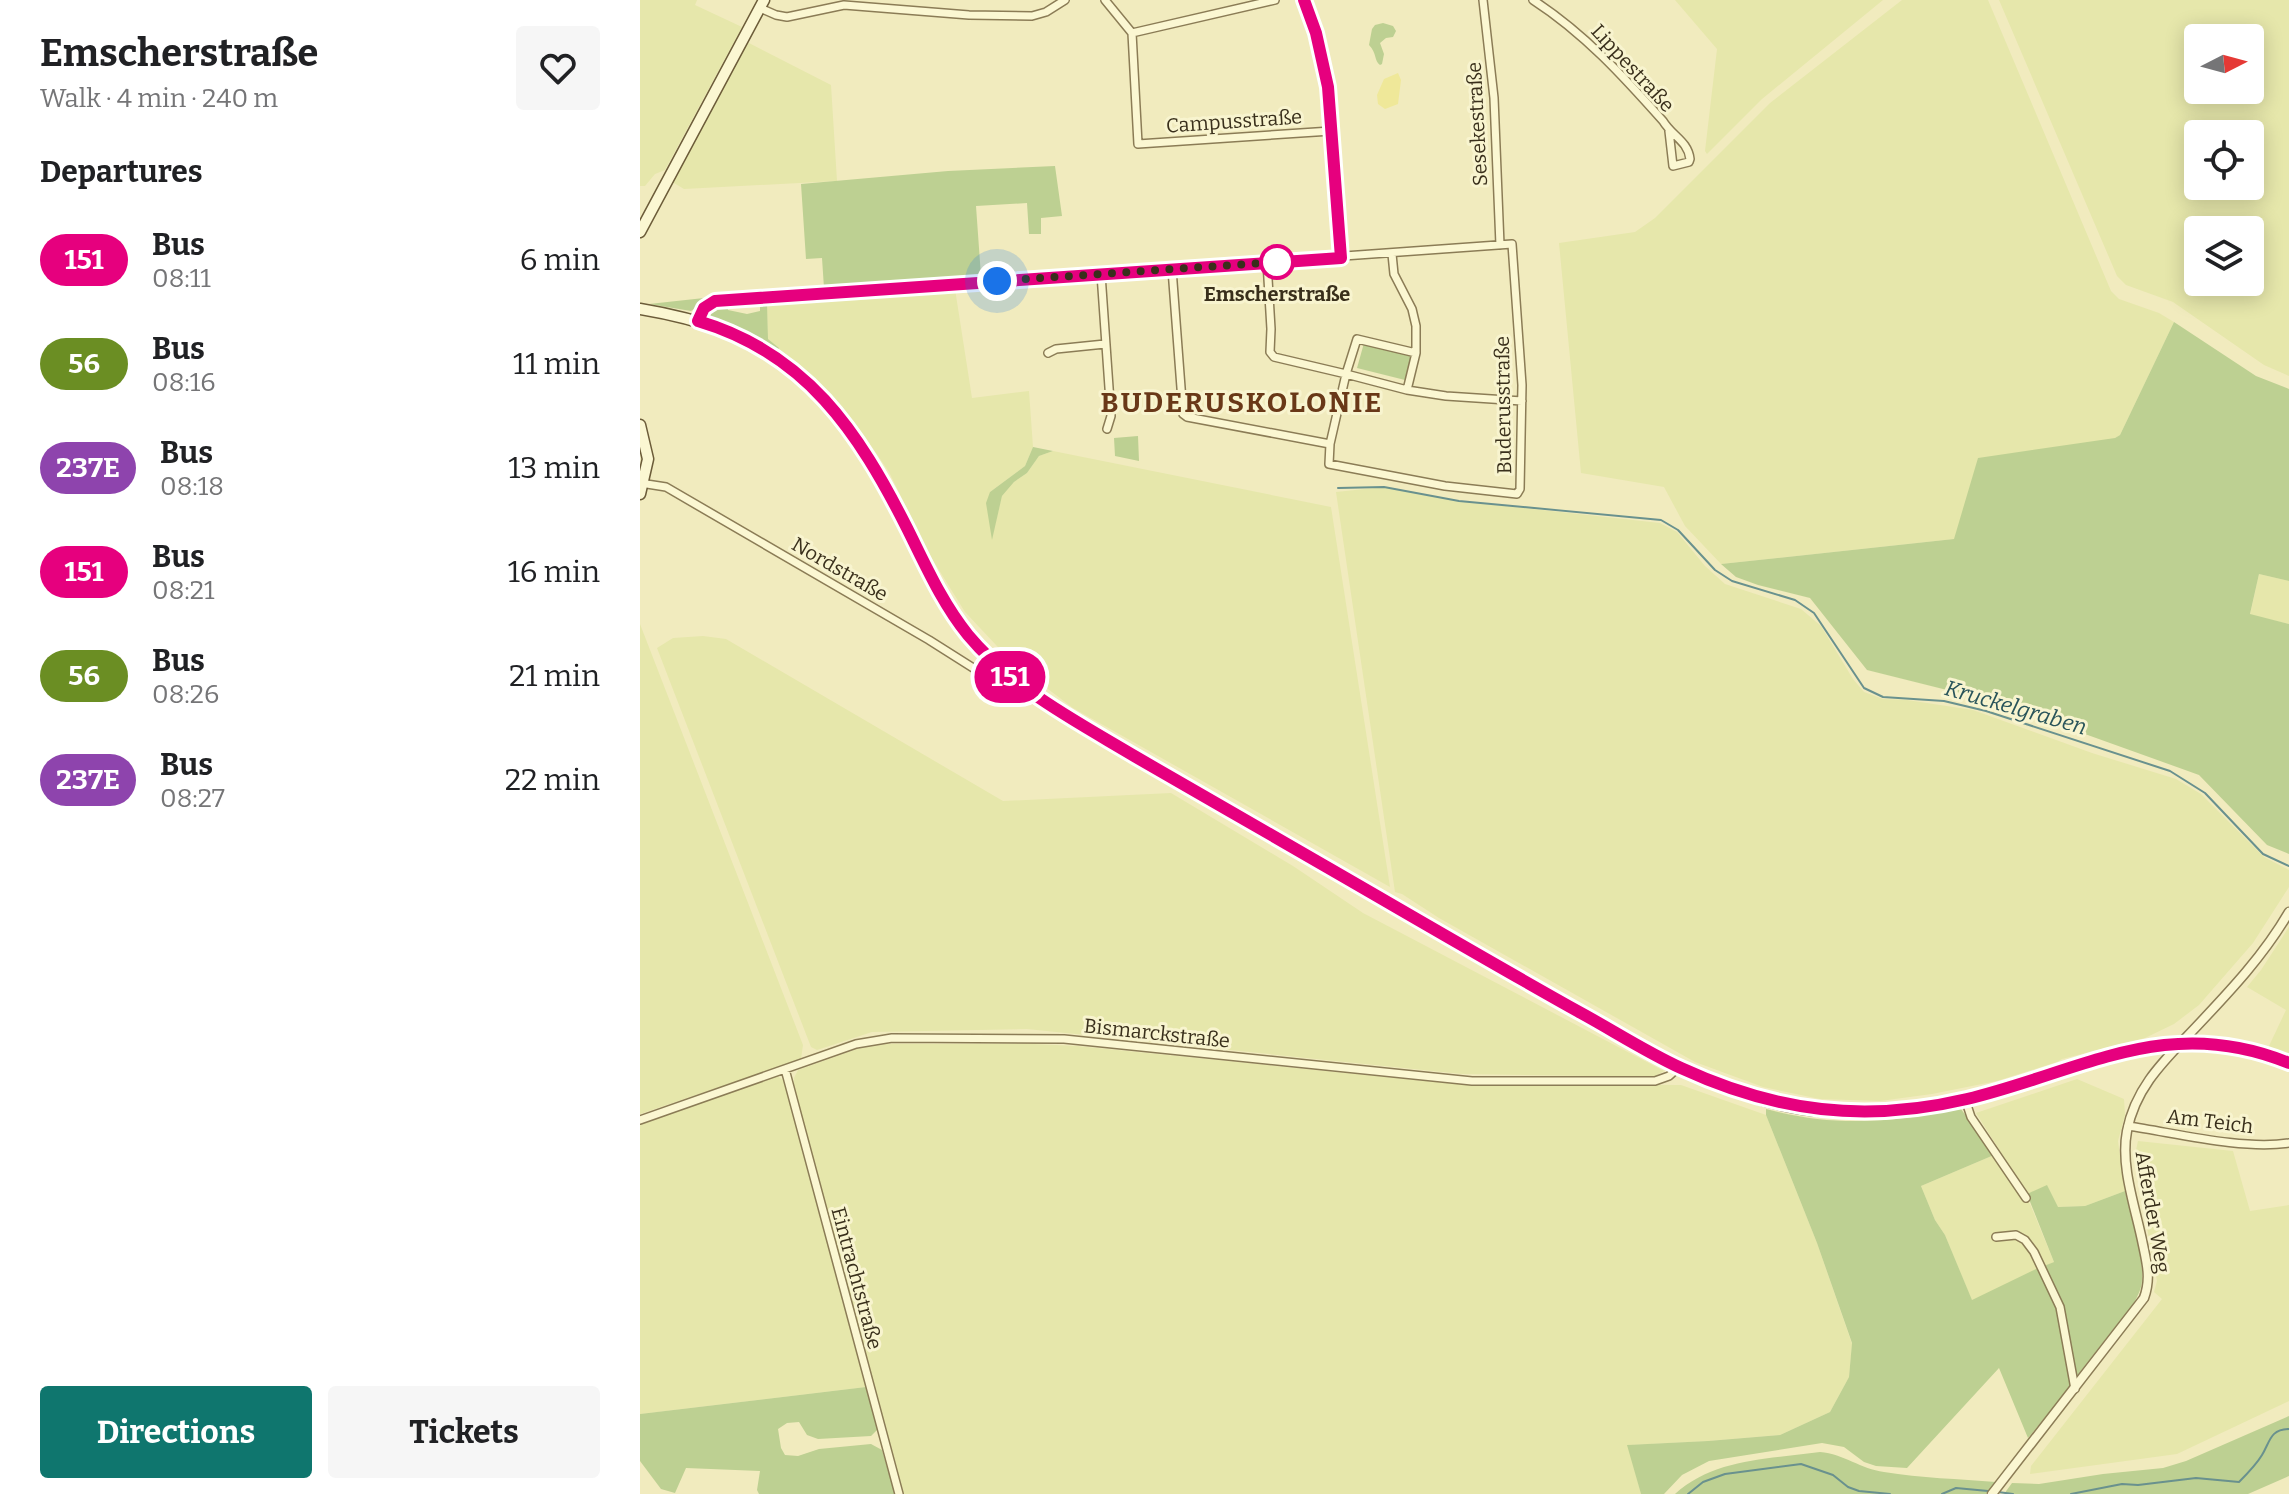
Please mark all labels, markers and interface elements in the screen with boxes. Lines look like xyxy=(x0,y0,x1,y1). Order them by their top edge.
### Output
street label: Lippestraße xyxy=(1586,19,1680,117)
north arrow xyxy=(2184,24,2264,104)
map controls xyxy=(2184,24,2264,296)
button: heart xyxy=(516,26,600,110)
text: Emscherstraße xyxy=(40,30,318,76)
street label: Sesekestraße xyxy=(1462,61,1492,187)
text: Walk · 4 min · 240 m xyxy=(40,83,278,114)
street label: Campusstraße xyxy=(1165,104,1303,138)
button: locate xyxy=(2184,120,2264,200)
text: Departures xyxy=(40,154,203,190)
button: layers xyxy=(2184,216,2264,296)
text: Bus xyxy=(152,227,205,263)
text: 6 min xyxy=(520,242,600,278)
text: 151 xyxy=(64,243,104,276)
marker: Emscherstraße xyxy=(1260,245,1294,279)
your location xyxy=(977,261,1017,301)
text: 08:11 xyxy=(152,263,211,294)
place label: Emscherstraße xyxy=(1204,282,1350,306)
text: Bus xyxy=(152,331,205,367)
street label: Buderusstraße xyxy=(1490,336,1516,474)
text: 11 min xyxy=(513,346,600,382)
text: 56 xyxy=(68,347,100,380)
text: 08:16 xyxy=(152,367,216,398)
district label: BUDERUSKOLONIE xyxy=(1101,386,1383,419)
text: Bus xyxy=(160,435,213,471)
text: 13 min xyxy=(508,450,600,486)
text: 237E xyxy=(56,451,120,484)
text: 08:18 xyxy=(160,471,224,502)
street label: Nordstraße xyxy=(788,532,892,606)
text: Bus xyxy=(152,539,205,575)
text: 16 min xyxy=(508,554,600,590)
text: 151 xyxy=(64,555,104,588)
text: 08:21 xyxy=(152,575,214,606)
text: Bus xyxy=(152,643,205,679)
line badge: 151 xyxy=(964,651,1056,703)
text: 21 min xyxy=(509,658,600,694)
text: 56 xyxy=(68,659,100,692)
text: 151 xyxy=(990,660,1030,693)
water label: Kruckelgraben xyxy=(1942,674,2090,741)
text: 08:26 xyxy=(152,679,219,710)
text: Bus xyxy=(160,747,213,783)
text: 22 min xyxy=(505,762,600,798)
text: 237E xyxy=(56,763,120,796)
text: 08:27 xyxy=(160,783,225,814)
street label: Bismarckstraße xyxy=(1083,1013,1231,1053)
street label: Am Teich xyxy=(2165,1104,2255,1138)
street label: Afferder Weg xyxy=(2130,1149,2176,1275)
street label: Eintrachtstraße xyxy=(826,1204,888,1352)
button: Directions xyxy=(40,1386,312,1478)
button: Tickets xyxy=(328,1386,600,1478)

